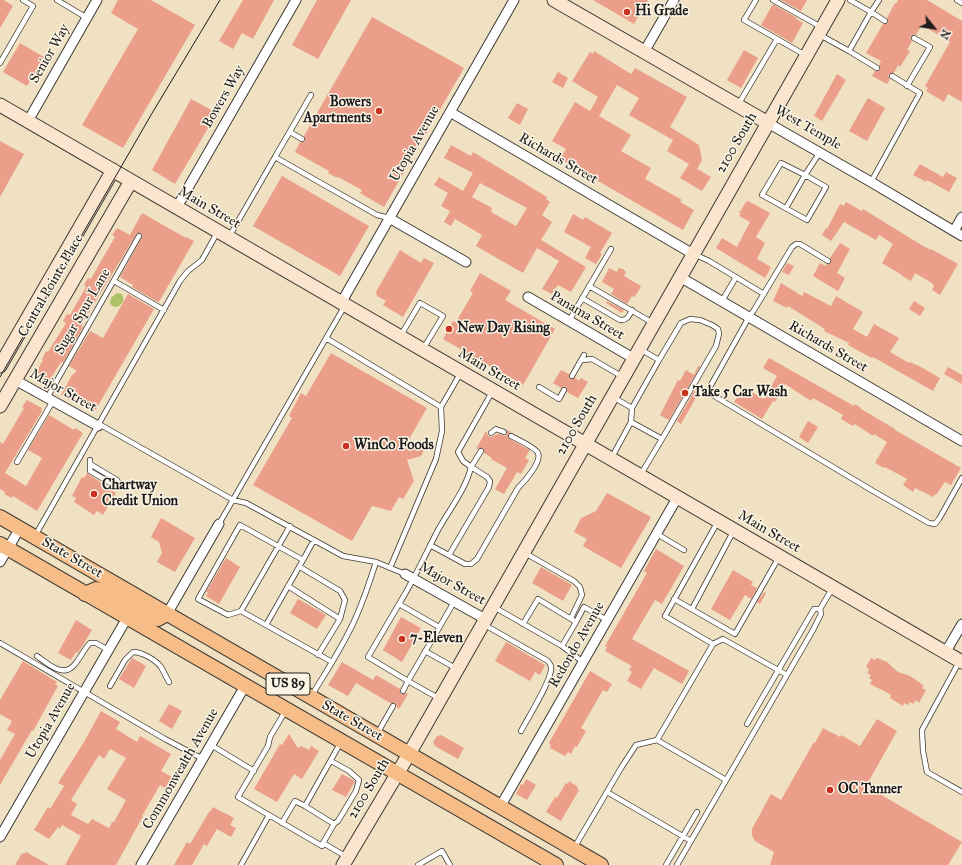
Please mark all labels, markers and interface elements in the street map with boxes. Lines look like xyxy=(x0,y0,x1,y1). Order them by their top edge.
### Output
place label: Hi Grade xyxy=(635,4,688,20)
marker: Hi Grade xyxy=(622,7,632,17)
north arrow xyxy=(914,8,954,48)
street label: Senior Way xyxy=(26,21,74,87)
text: N xyxy=(937,27,953,42)
street label: Bowers Way xyxy=(199,63,249,131)
place label: Bowers Apartments xyxy=(303,95,371,128)
street label: West Temple xyxy=(772,102,844,154)
street label: Utopia Avenue xyxy=(387,103,443,185)
marker: Bowers Apartments xyxy=(374,106,384,116)
street label: 2100 South xyxy=(713,110,761,176)
street label: Richards Street xyxy=(516,130,600,188)
street label: Main Street xyxy=(175,183,243,233)
street label: Central Pointe Place xyxy=(15,232,87,340)
street label: Sugar Spur Lane xyxy=(52,266,114,358)
street label: Panama Street xyxy=(547,288,627,344)
street label: Richards Street xyxy=(786,318,870,376)
place label: New Day Rising xyxy=(457,321,550,337)
marker: New Day Rising xyxy=(444,324,454,334)
street label: Main Street xyxy=(455,345,523,395)
street label: Major Street xyxy=(27,366,99,416)
place label: Take 5 Car Wash xyxy=(693,385,788,401)
marker: Take 5 Car Wash xyxy=(680,388,690,398)
street label: 2100 South xyxy=(553,392,601,458)
place label: WinCo Foods xyxy=(354,438,434,454)
marker: WinCo Foods xyxy=(341,441,351,451)
place label: Chartway Credit Union xyxy=(102,478,178,510)
marker: Chartway Credit Union xyxy=(89,489,99,499)
street label: Main Street xyxy=(735,507,803,557)
street label: State Street xyxy=(39,534,105,582)
street label: Major Street xyxy=(416,559,488,609)
street label: Redondo Avenue xyxy=(546,599,608,691)
place label: 7-Eleven xyxy=(410,631,463,647)
marker: 7-Eleven xyxy=(397,634,407,644)
road number: US 89 xyxy=(266,673,310,695)
street label: Utopia Avenue xyxy=(23,680,79,762)
street label: State Street xyxy=(319,697,385,745)
street label: Commonwealth Avenue xyxy=(139,705,223,833)
street label: 2100 South xyxy=(345,756,393,822)
place label: OC Tanner xyxy=(838,782,902,798)
marker: OC Tanner xyxy=(825,785,835,795)

